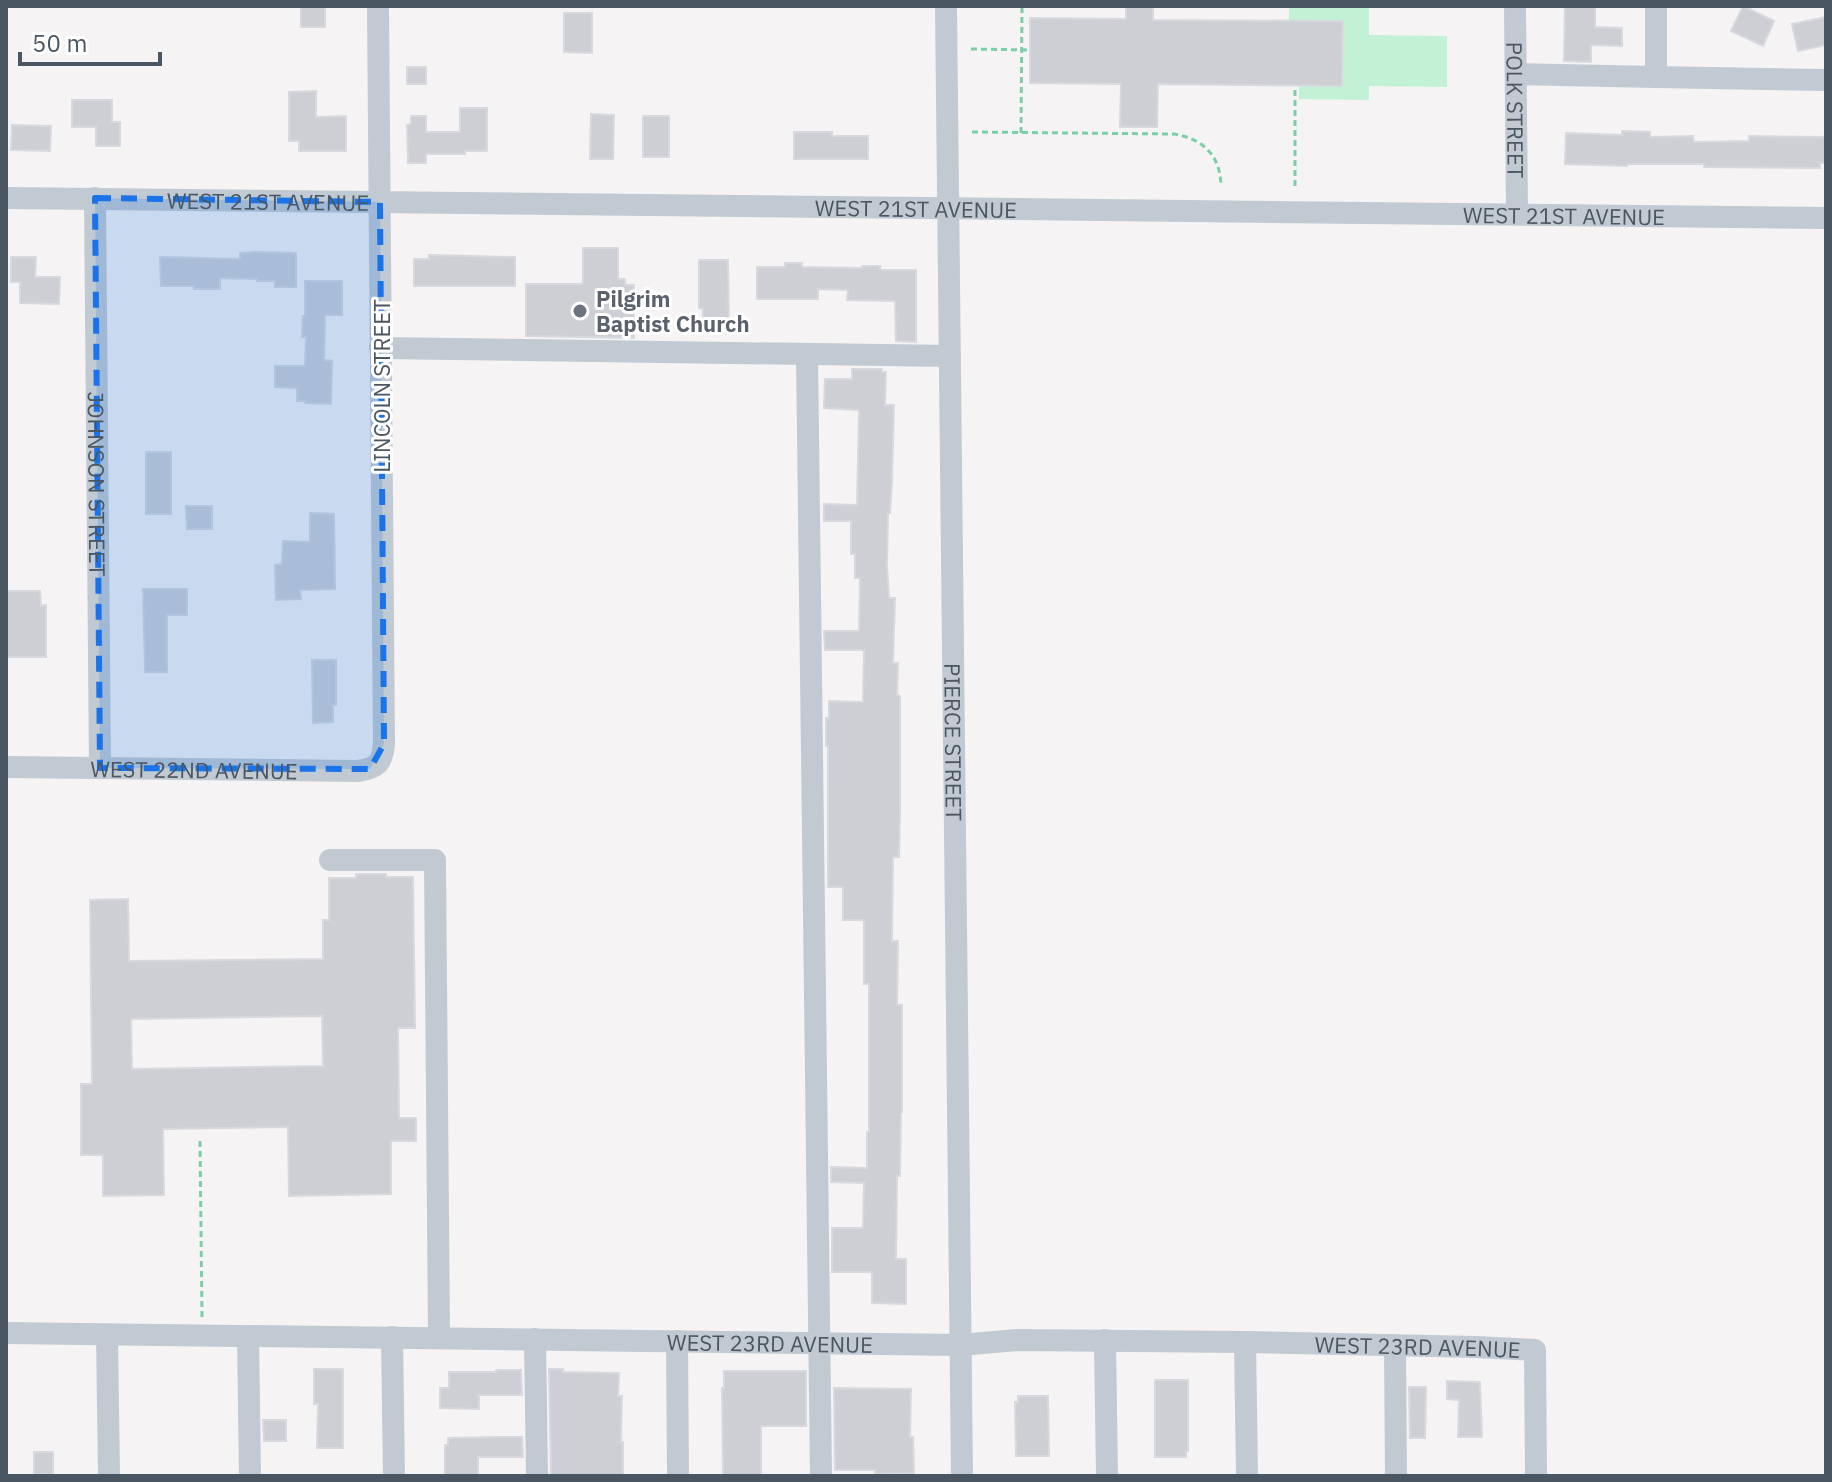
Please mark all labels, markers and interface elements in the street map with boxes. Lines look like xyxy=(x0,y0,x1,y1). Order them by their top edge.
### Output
scale bar xyxy=(20,16,160,66)
text: 50 m xyxy=(32,27,87,59)
street label: POLK STREET xyxy=(1501,42,1531,179)
street label: WEST 21ST AVENUE xyxy=(167,185,369,216)
street label: WEST 21ST AVENUE xyxy=(815,192,1017,224)
street label: WEST 21ST AVENUE xyxy=(1463,200,1665,231)
place label: Pilgrim Baptist Church xyxy=(596,284,750,338)
street label: LINCOLN STREET xyxy=(367,299,396,473)
marker: Pilgrim Baptist Church xyxy=(571,302,589,320)
street label: JOHNSON STREET xyxy=(82,392,113,577)
street label: PIERCE STREET xyxy=(939,663,969,822)
street label: WEST 22ND AVENUE xyxy=(90,753,298,785)
street label: WEST 23RD AVENUE xyxy=(667,1327,873,1358)
street label: WEST 23RD AVENUE xyxy=(1314,1329,1521,1364)

